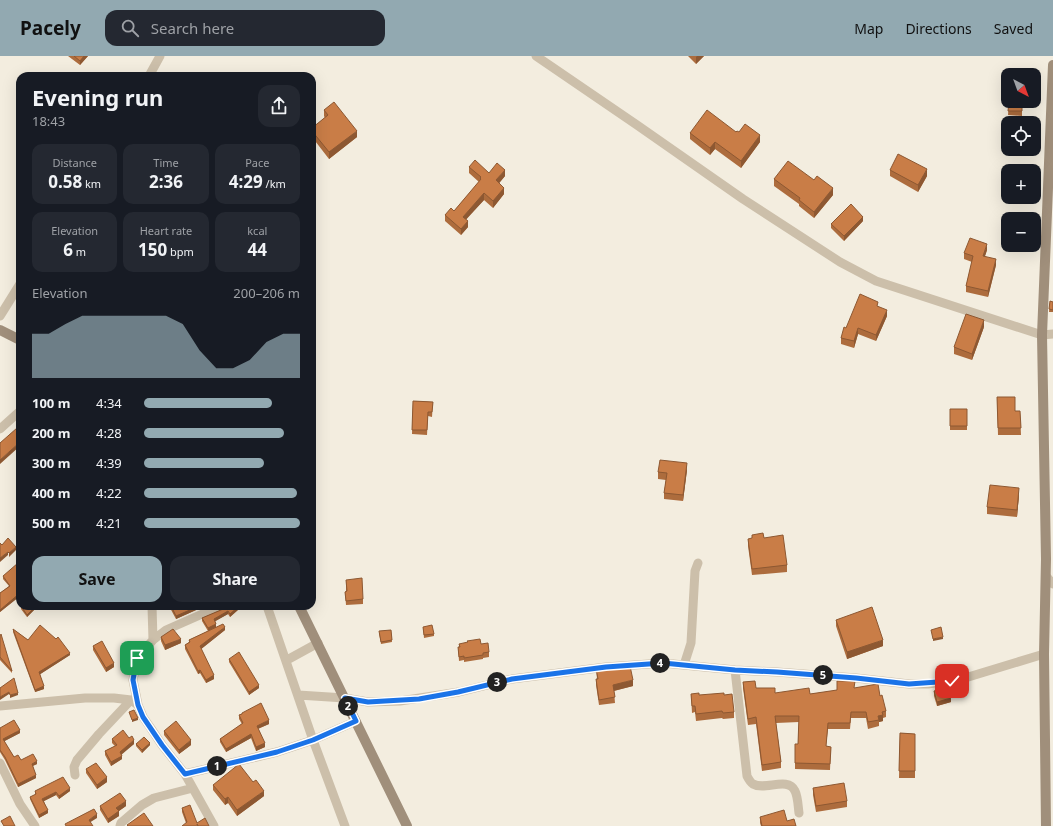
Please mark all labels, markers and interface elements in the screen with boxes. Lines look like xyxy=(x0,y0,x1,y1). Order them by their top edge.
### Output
search box xyxy=(105,10,385,46)
text: Pacely xyxy=(20,15,81,41)
icon: search xyxy=(119,17,141,39)
text: Search here xyxy=(151,18,234,38)
text: Map xyxy=(854,19,883,38)
text: Directions xyxy=(905,19,972,38)
text: Saved xyxy=(994,19,1033,38)
north arrow xyxy=(1001,68,1041,108)
map controls xyxy=(1001,68,1041,252)
text: Evening run xyxy=(32,82,163,112)
button: share xyxy=(258,85,300,127)
text: 18:43 xyxy=(32,112,65,130)
button: locate xyxy=(1001,116,1041,156)
text: Distance xyxy=(52,155,97,170)
text: Time xyxy=(153,155,179,170)
text: Pace xyxy=(245,155,269,170)
button: + xyxy=(1001,164,1041,204)
text: 0.58 xyxy=(48,170,82,193)
text: 2:36 xyxy=(149,170,183,193)
text: 4:29 xyxy=(229,170,263,193)
text: km xyxy=(82,176,101,191)
text: /km xyxy=(263,176,286,191)
button: − xyxy=(1001,212,1041,252)
text: Elevation xyxy=(51,223,98,238)
text: Heart rate xyxy=(140,223,192,238)
text: kcal xyxy=(247,223,267,238)
text: 6 xyxy=(63,238,73,261)
text: 150 xyxy=(138,238,167,261)
text: 44 xyxy=(248,238,267,261)
text: m xyxy=(73,244,86,259)
text: bpm xyxy=(167,244,194,259)
text: Elevation xyxy=(32,284,88,302)
text: 200–206 m xyxy=(233,284,300,302)
text: 100 m xyxy=(32,394,70,412)
text: 4:34 xyxy=(96,394,122,412)
text: 200 m xyxy=(32,424,70,442)
text: 4:28 xyxy=(96,424,122,442)
text: 300 m xyxy=(32,454,70,472)
text: 4:39 xyxy=(96,454,122,472)
text: 400 m xyxy=(32,484,70,502)
text: 4:22 xyxy=(96,484,122,502)
text: 500 m xyxy=(32,514,70,532)
text: 4:21 xyxy=(96,514,122,532)
button: Save xyxy=(32,556,162,602)
button: Share xyxy=(170,556,300,602)
pin xyxy=(120,641,154,675)
icon: arrive xyxy=(126,647,148,669)
pin: 4 xyxy=(650,653,670,673)
text: 4 xyxy=(657,655,663,670)
pin xyxy=(935,664,969,698)
pin: 5 xyxy=(813,665,833,685)
text: 5 xyxy=(820,667,826,682)
icon: check xyxy=(941,670,963,692)
pin: 3 xyxy=(487,672,507,692)
text: 3 xyxy=(494,674,500,689)
pin: 2 xyxy=(338,696,358,716)
text: 2 xyxy=(345,698,351,713)
pin: 1 xyxy=(207,756,227,776)
text: 1 xyxy=(214,758,220,773)

